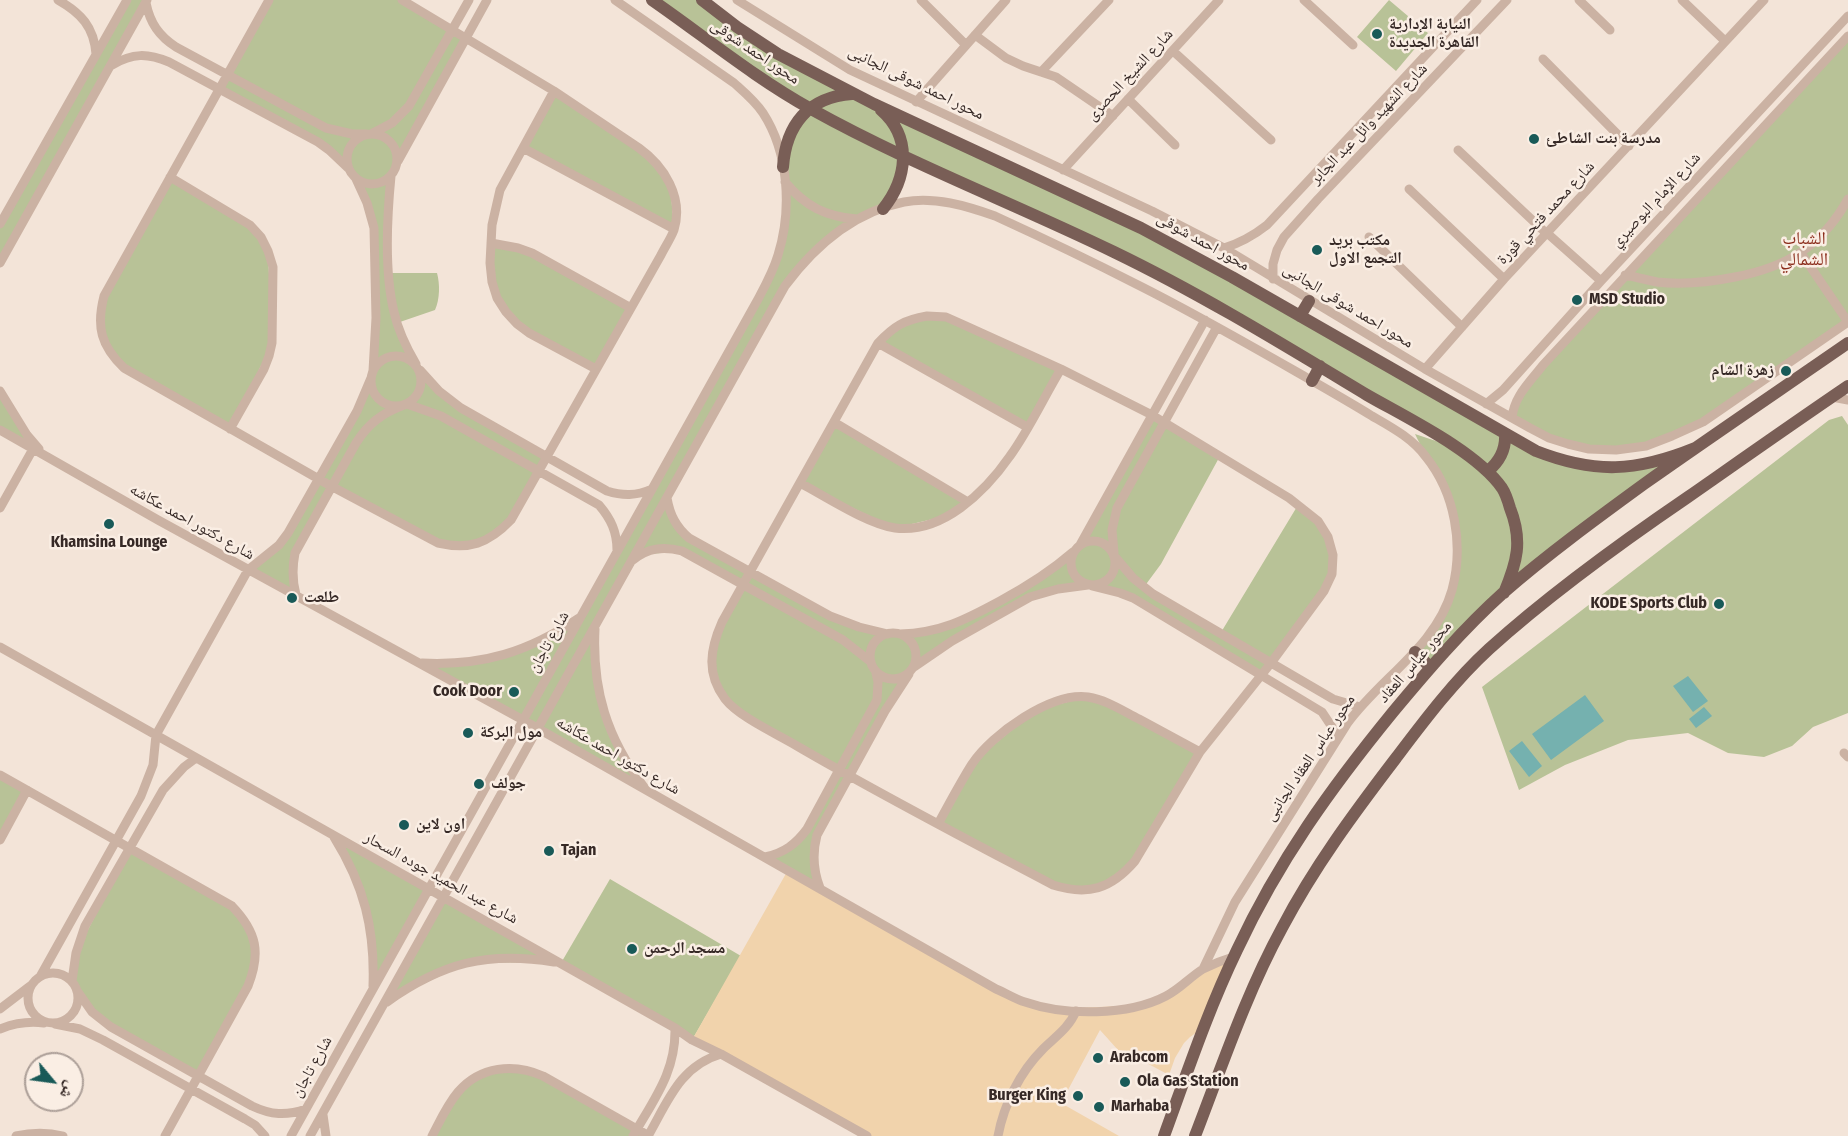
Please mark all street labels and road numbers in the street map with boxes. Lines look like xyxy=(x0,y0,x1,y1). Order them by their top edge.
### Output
street label: محور احمد شوقى xyxy=(707,15,803,89)
street label: شارع الشيخ الحصرى xyxy=(1082,25,1178,125)
street label: محور احمد شوقى الجانبى xyxy=(845,42,987,124)
street label: شارع الشهيد وائل عبد الجابر xyxy=(1306,59,1432,189)
street label: شارع الإمام البوصيري xyxy=(1607,148,1705,252)
street label: شارع محمد فتحي قورة xyxy=(1493,157,1599,269)
street label: محور احمد شوقى xyxy=(1153,209,1253,275)
street label: محور احمد شوقى الجانبى xyxy=(1279,259,1417,353)
street label: شارع دكتور احمد عكاشه xyxy=(126,480,258,564)
street label: شارع تاجان xyxy=(524,608,574,676)
street label: محور عباس العقاد xyxy=(1374,617,1456,707)
street label: محور عباس العقاد الجانبى xyxy=(1261,691,1359,825)
street label: شارع دكتور احمد عكاشه xyxy=(553,713,683,799)
street label: شارع عبد الحميد جوده السحار xyxy=(361,828,521,928)
street label: شارع تاجان xyxy=(287,1033,337,1101)

